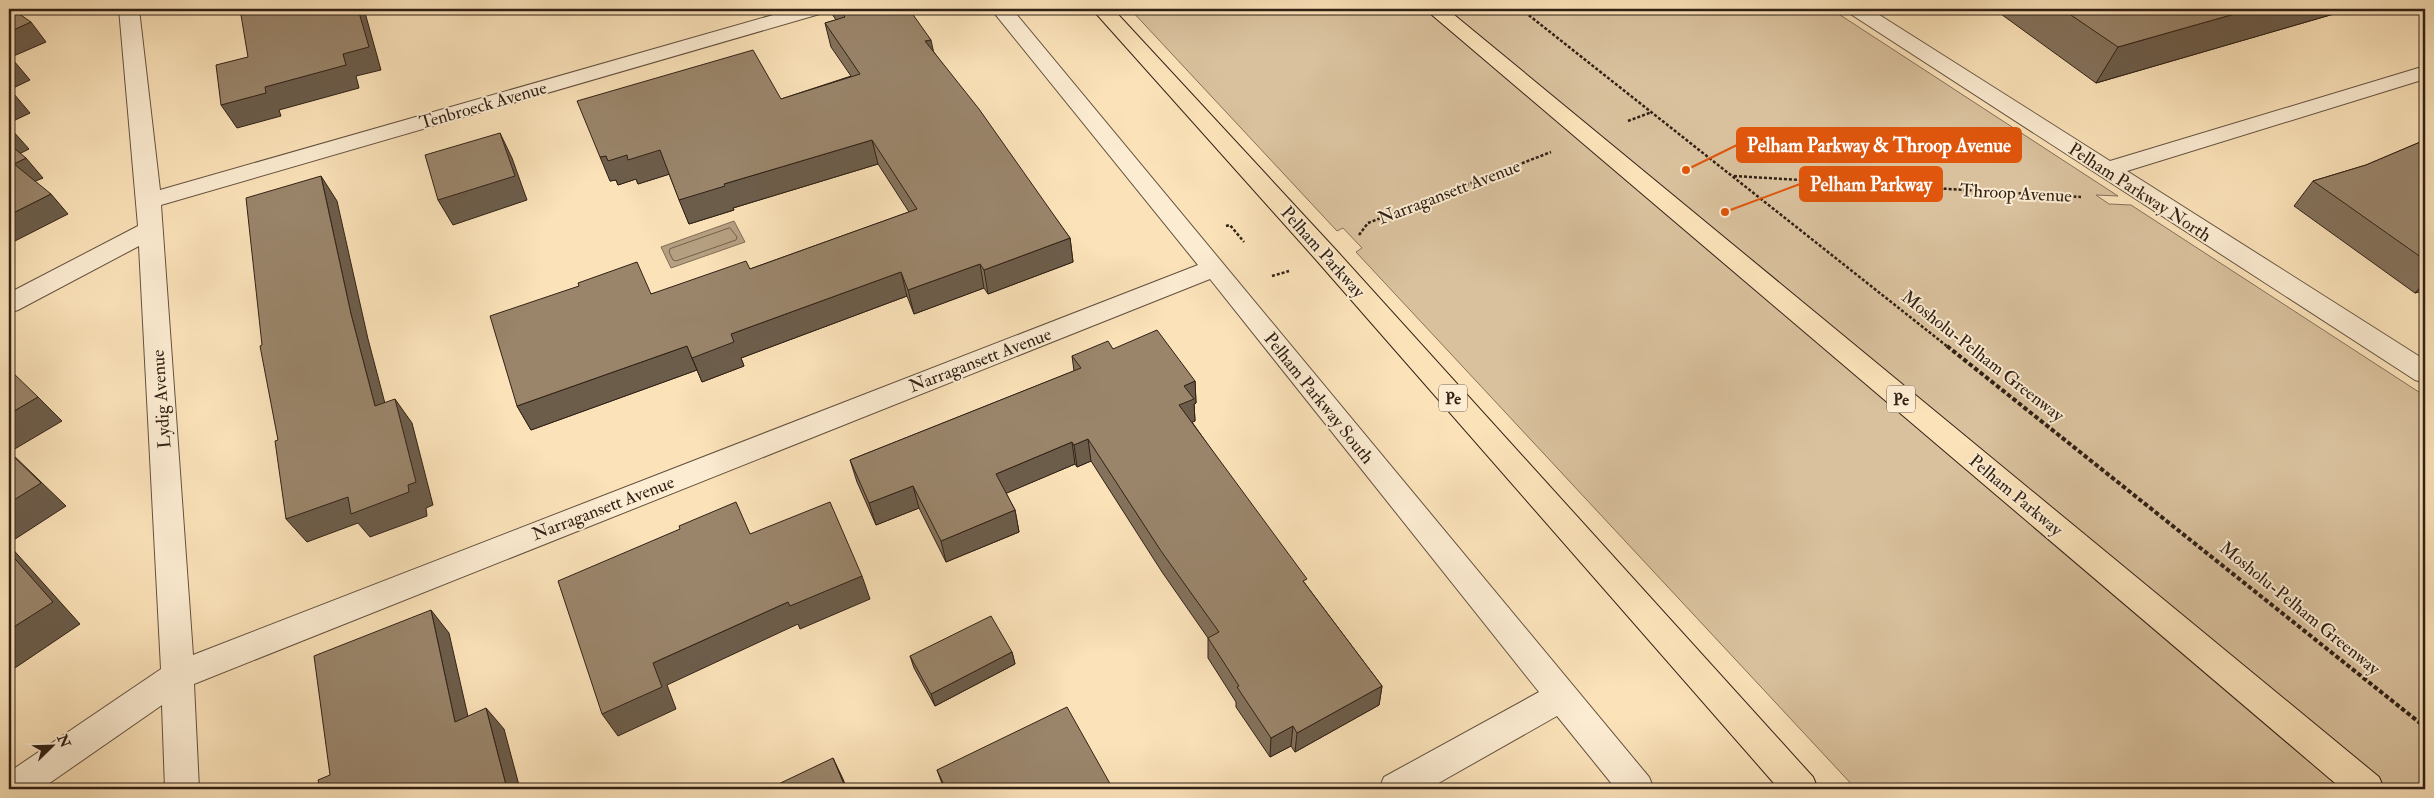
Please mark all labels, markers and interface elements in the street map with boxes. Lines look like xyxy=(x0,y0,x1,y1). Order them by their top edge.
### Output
street label: Tenbroeck Avenue xyxy=(417,76,550,135)
callout: Pelham Parkway & Throop Avenue xyxy=(1737,128,2021,162)
text: Pelham Parkway & Throop Avenue xyxy=(1747,134,2011,159)
street label: Pelham Parkway North xyxy=(2064,138,2216,247)
street label: Narragansett Avenue xyxy=(1375,155,1524,230)
callout: Pelham Parkway xyxy=(1800,167,1942,201)
text: Pelham Parkway xyxy=(1810,173,1933,198)
street label: Throop Avenue xyxy=(1960,179,2073,208)
street label: Pelham Parkway xyxy=(1275,202,1371,304)
street label: Mosholu-Pelham Greenway xyxy=(1897,286,2069,426)
street label: Narragansett Avenue xyxy=(906,323,1055,398)
street label: Pelham Parkway South xyxy=(1259,328,1379,469)
street label: Lydig Avenue xyxy=(147,348,176,449)
road number: Pe xyxy=(1439,384,1467,412)
road number: Pe xyxy=(1887,386,1915,412)
street label: Pelham Parkway xyxy=(1964,449,2068,542)
street label: Narragansett Avenue xyxy=(529,471,678,546)
street label: Mosholu-Pelham Greenway xyxy=(2215,536,2386,681)
north arrow xyxy=(28,720,78,770)
text: N xyxy=(53,731,74,751)

